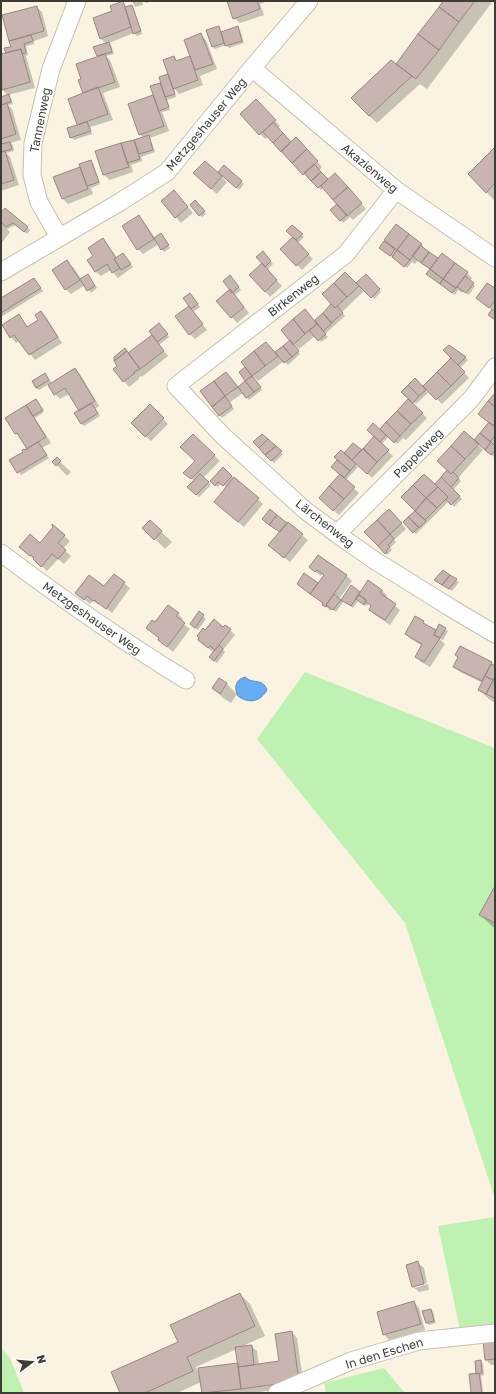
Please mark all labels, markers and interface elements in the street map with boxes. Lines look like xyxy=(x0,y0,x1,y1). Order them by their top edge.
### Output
street label: Metzgeshauser Weg xyxy=(163,74,249,174)
street label: Tannenweg xyxy=(26,86,54,154)
street label: Akazienweg xyxy=(339,140,401,196)
street label: Birkenweg xyxy=(264,270,322,320)
street label: Pappelweg xyxy=(390,425,446,481)
street label: Lärchenweg xyxy=(293,495,357,551)
street label: Metzgeshauser Weg xyxy=(40,578,144,658)
street label: In den Eschen xyxy=(343,1334,425,1372)
north arrow xyxy=(12,1342,52,1382)
text: N xyxy=(35,1353,49,1365)

